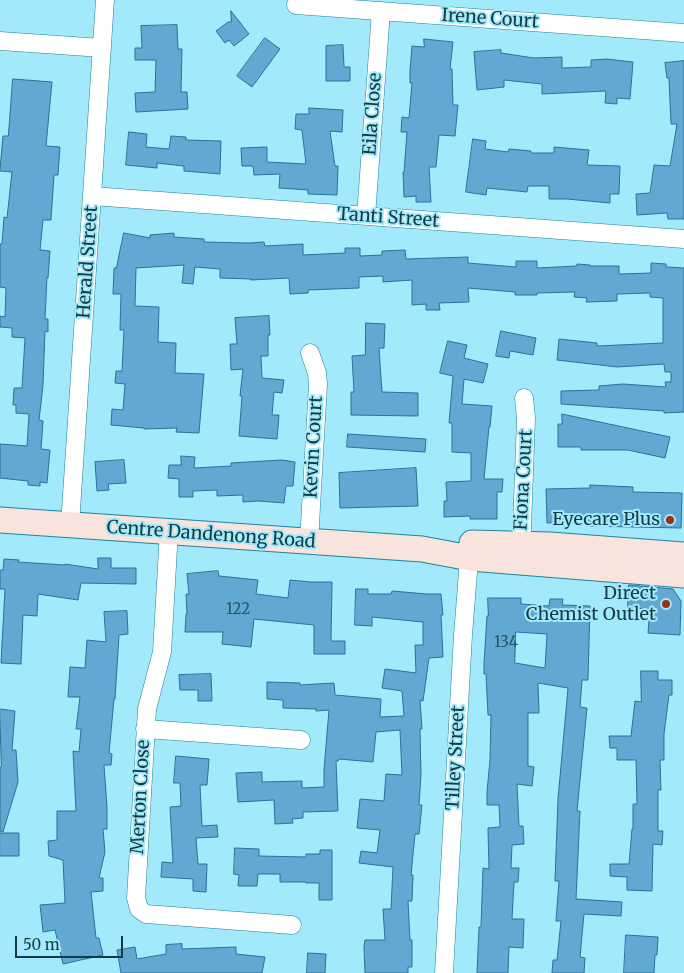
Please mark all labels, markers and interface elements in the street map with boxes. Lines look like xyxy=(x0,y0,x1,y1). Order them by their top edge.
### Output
street label: Irene Court xyxy=(441,5,539,33)
street label: Eila Close xyxy=(359,72,387,156)
street label: Tanti Street xyxy=(336,204,440,232)
street label: Herald Street xyxy=(73,205,103,319)
street label: Kevin Court xyxy=(301,395,327,499)
street label: Fiona Court xyxy=(511,429,537,531)
place label: Eyecare Plus xyxy=(552,509,660,531)
marker: Eyecare Plus xyxy=(664,514,676,526)
street label: Centre Dandenong Road xyxy=(106,517,316,553)
place label: Direct Chemist Outlet xyxy=(526,583,656,626)
marker: Direct Chemist Outlet xyxy=(660,598,672,610)
house number: 122 xyxy=(226,601,250,619)
house number: 134 xyxy=(494,634,518,652)
street label: Tilley Street xyxy=(442,705,470,811)
street label: Merton Close xyxy=(127,739,155,855)
scale bar xyxy=(18,926,125,958)
text: 50 m xyxy=(23,935,60,954)

